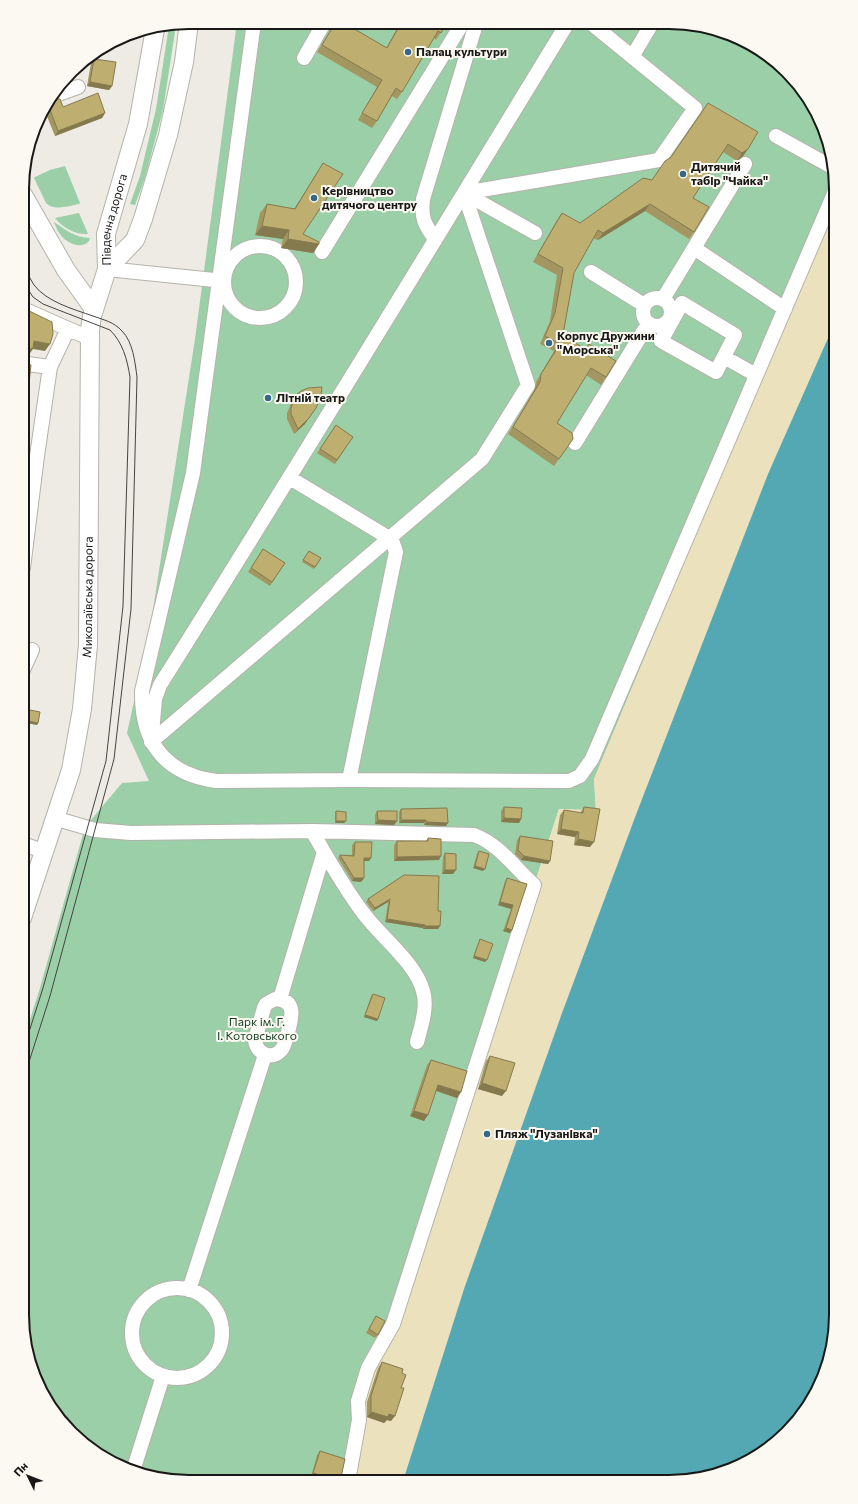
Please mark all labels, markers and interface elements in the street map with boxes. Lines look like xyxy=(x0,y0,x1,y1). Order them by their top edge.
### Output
place label: Палац культури xyxy=(416,44,507,58)
marker: Палац культури xyxy=(403,47,413,57)
place label: Дитячий табір "Чайка" xyxy=(691,159,768,187)
marker: Дитячий табір "Чайка" xyxy=(678,169,688,179)
street label: Південна дорога xyxy=(98,172,129,266)
place label: Керівництво дитячого центру xyxy=(322,183,417,211)
marker: Керівництво дитячого центру xyxy=(309,193,319,203)
place label: Корпус Дружини "Морська" xyxy=(557,328,655,356)
marker: Корпус Дружини "Морська" xyxy=(544,338,554,348)
place label: Літній театр xyxy=(276,390,345,404)
marker: Літній театр xyxy=(263,393,273,403)
street label: Миколаївська дорога xyxy=(79,536,95,658)
park label: Парк ім. Г. І. Котовського xyxy=(217,1014,297,1042)
place label: Пляж "Лузанівка" xyxy=(495,1126,598,1140)
marker: Пляж "Лузанівка" xyxy=(482,1129,492,1139)
north arrow xyxy=(8,1456,48,1496)
text: Пн xyxy=(11,1459,30,1479)

